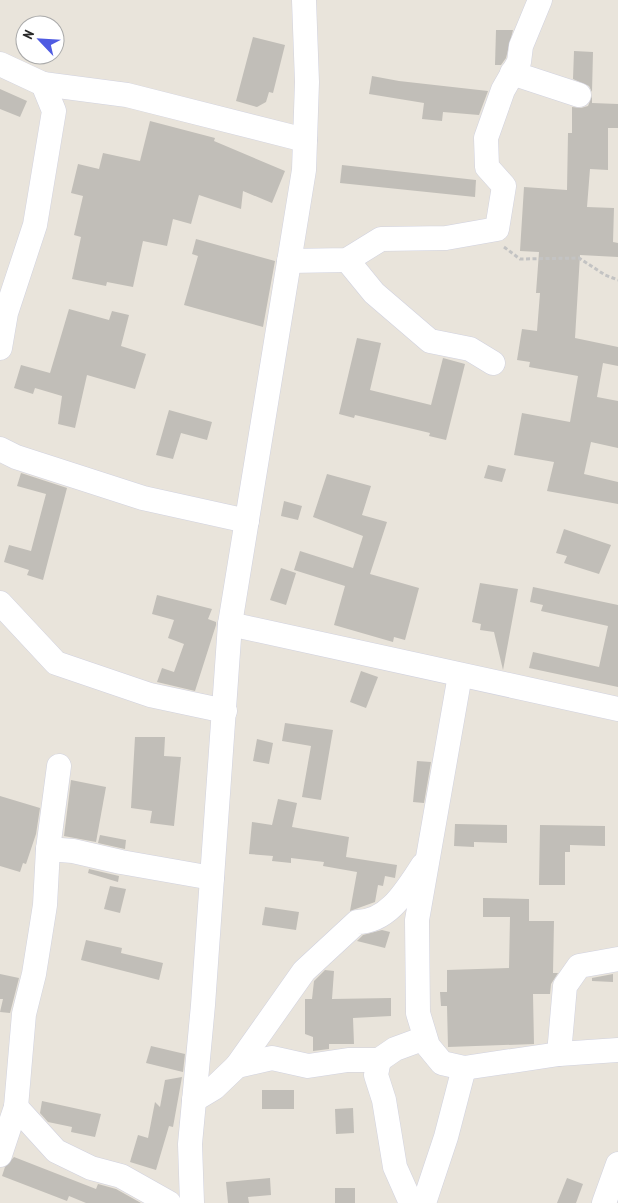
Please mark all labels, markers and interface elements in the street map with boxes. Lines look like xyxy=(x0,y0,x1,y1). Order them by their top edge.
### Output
north arrow xyxy=(15,15,65,65)
text: N xyxy=(18,27,38,42)

